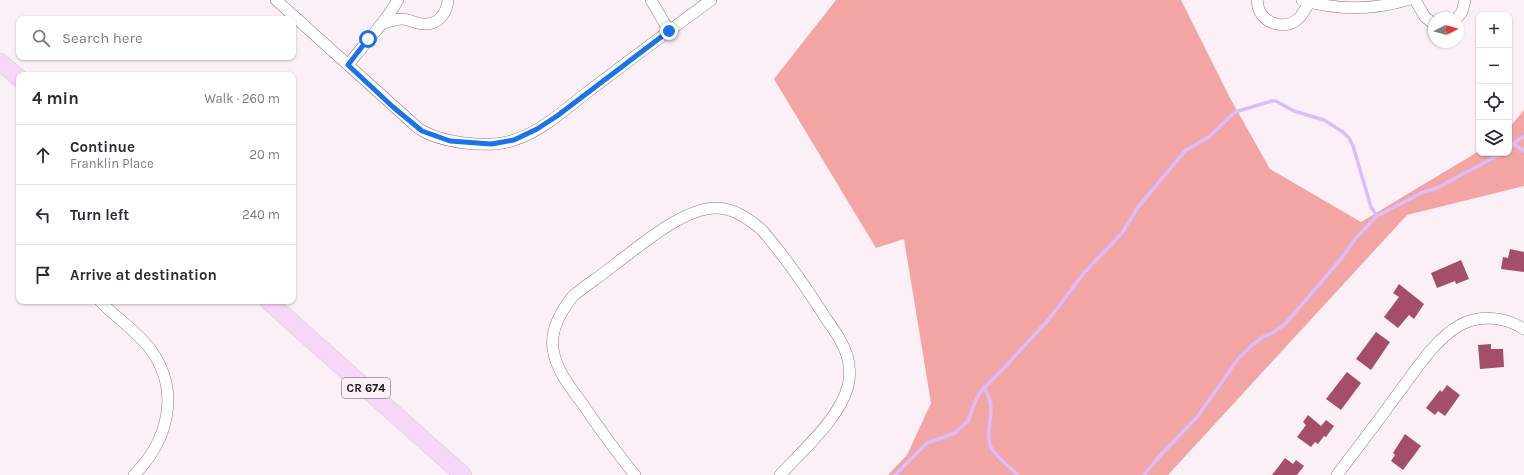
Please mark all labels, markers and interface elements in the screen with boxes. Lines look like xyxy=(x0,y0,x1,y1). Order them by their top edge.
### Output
north arrow xyxy=(1428,12,1464,48)
map controls xyxy=(1476,12,1512,156)
button: + xyxy=(1476,12,1512,48)
search box xyxy=(16,16,296,60)
route end xyxy=(660,22,678,40)
icon: search xyxy=(30,27,52,49)
text: Search here xyxy=(62,29,143,47)
route start xyxy=(359,30,377,48)
button: − xyxy=(1476,48,1512,84)
button: locate xyxy=(1476,84,1512,120)
text: 4 min xyxy=(32,88,79,108)
text: Walk · 260 m xyxy=(204,91,280,106)
button: layers xyxy=(1476,120,1512,156)
text: Continue xyxy=(70,138,135,156)
icon: ahead xyxy=(32,144,54,166)
text: 20 m xyxy=(250,147,280,162)
text: Franklin Place xyxy=(70,156,154,171)
icon: left xyxy=(32,204,54,226)
text: Turn left xyxy=(70,206,129,224)
text: 240 m xyxy=(242,207,280,222)
icon: arrive xyxy=(32,264,54,286)
text: Arrive at destination xyxy=(70,266,217,284)
road number: CR 674 xyxy=(342,378,390,398)

